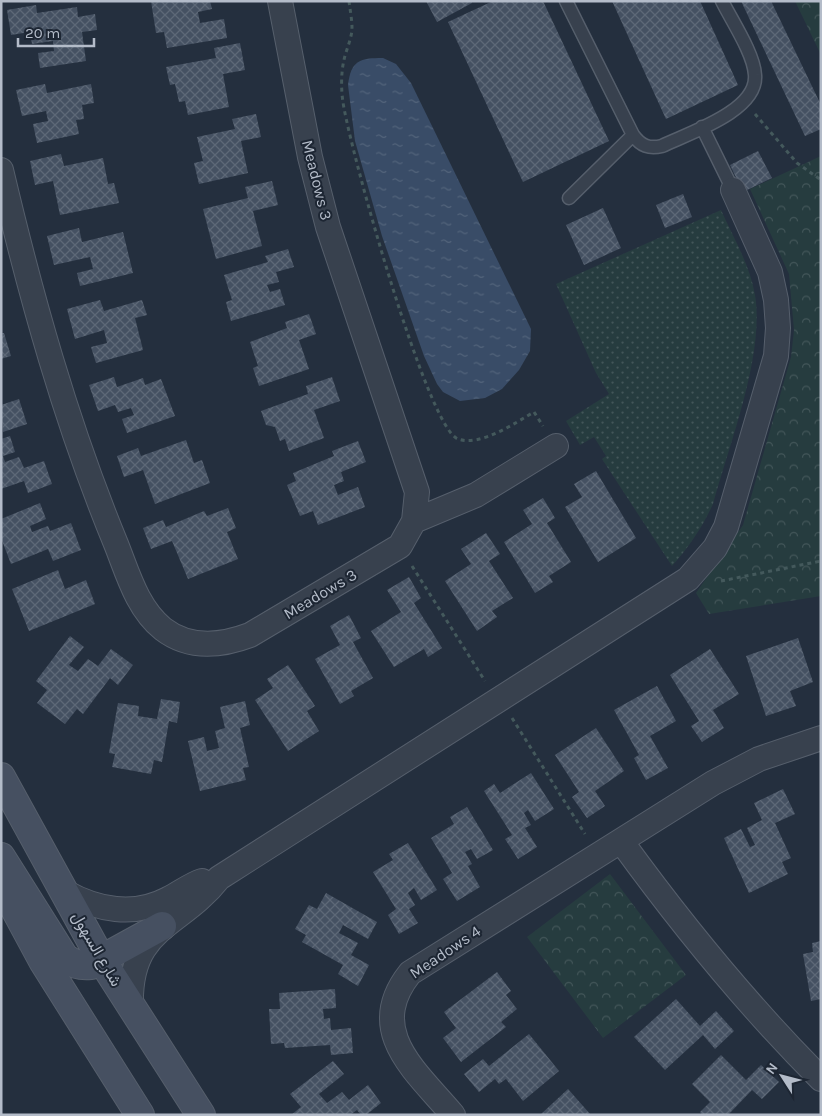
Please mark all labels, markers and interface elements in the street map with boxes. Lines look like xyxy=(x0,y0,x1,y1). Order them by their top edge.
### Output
scale bar xyxy=(18,15,94,47)
text: 20 m xyxy=(25,24,60,42)
street label: Meadows 3 xyxy=(298,138,336,222)
street label: Meadows 3 xyxy=(280,565,360,623)
street label: شارع السهول xyxy=(66,908,126,991)
street label: Meadows 4 xyxy=(406,921,484,983)
north arrow xyxy=(757,1051,807,1101)
text: N xyxy=(762,1060,782,1078)

